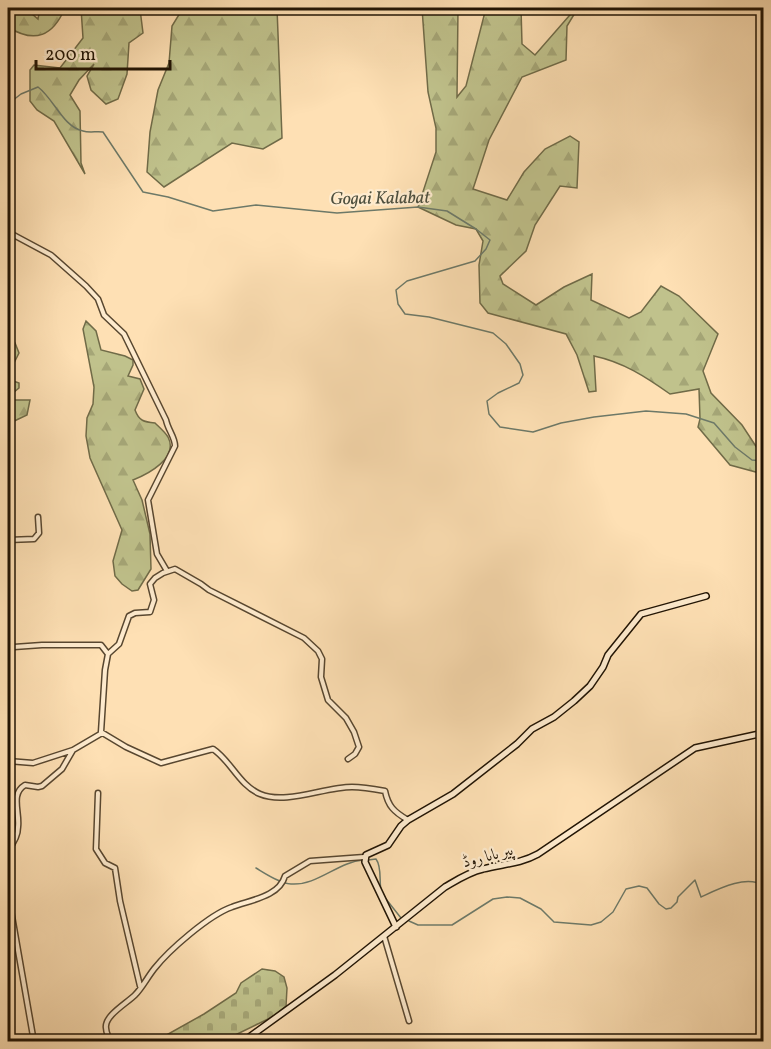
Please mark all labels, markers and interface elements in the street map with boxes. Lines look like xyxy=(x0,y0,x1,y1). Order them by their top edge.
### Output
scale bar xyxy=(36,33,170,71)
text: 200 m xyxy=(45,43,96,68)
water label: Gogai Kalabat xyxy=(330,186,431,212)
street label: پیر بابا روڈ xyxy=(460,839,517,874)

